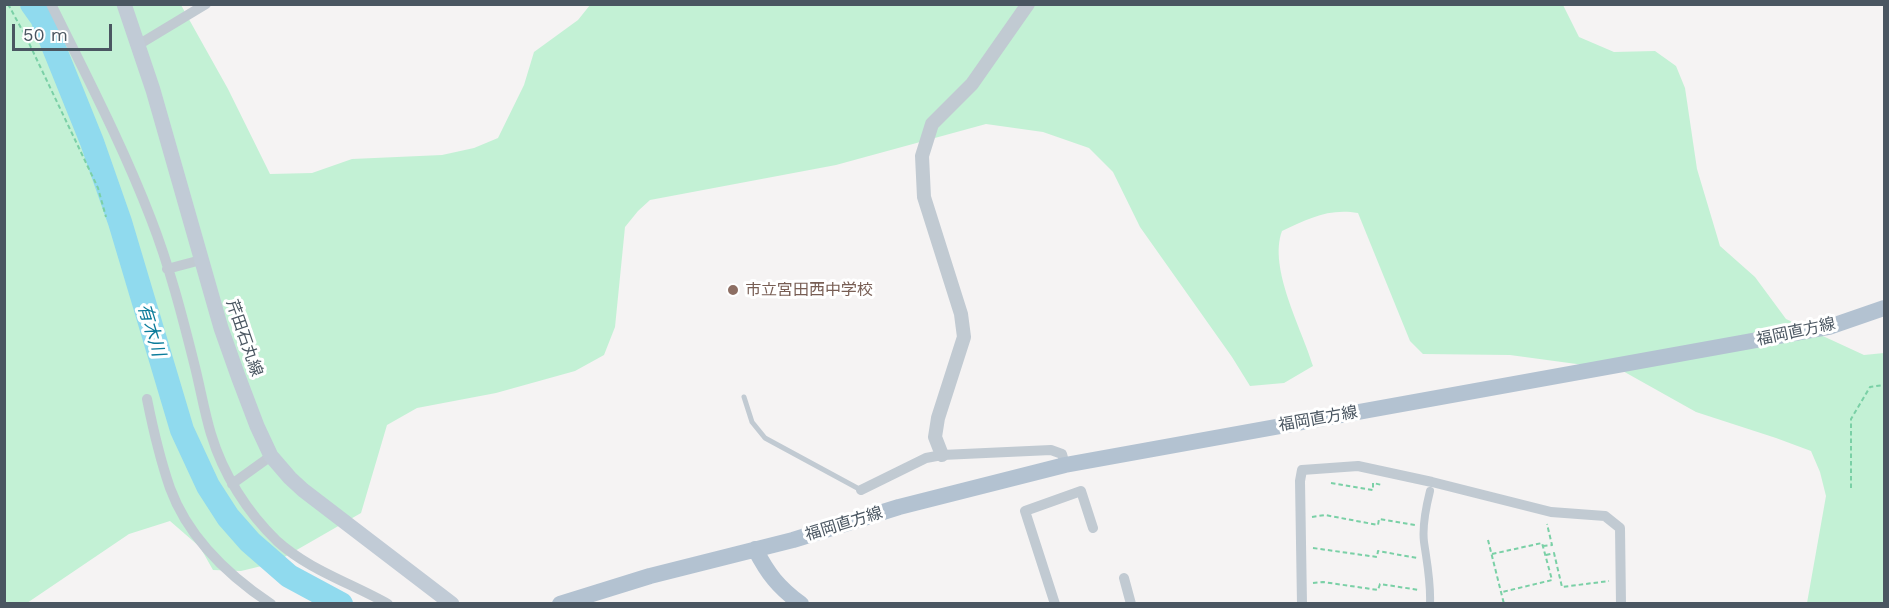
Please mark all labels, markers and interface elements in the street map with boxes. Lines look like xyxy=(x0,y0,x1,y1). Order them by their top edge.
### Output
scale bar xyxy=(15,12,116,50)
text: 50 m xyxy=(23,24,68,45)
place label: 市立宮田西中学校 xyxy=(745,280,873,300)
marker: 市立宮田西中学校 xyxy=(726,283,740,297)
street label: 芹田石丸線 xyxy=(222,297,266,379)
water label: 有木川 xyxy=(133,301,169,359)
street label: 福岡直方線 xyxy=(1755,314,1837,350)
street label: 福岡直方線 xyxy=(1277,403,1359,435)
street label: 福岡直方線 xyxy=(803,503,885,545)

